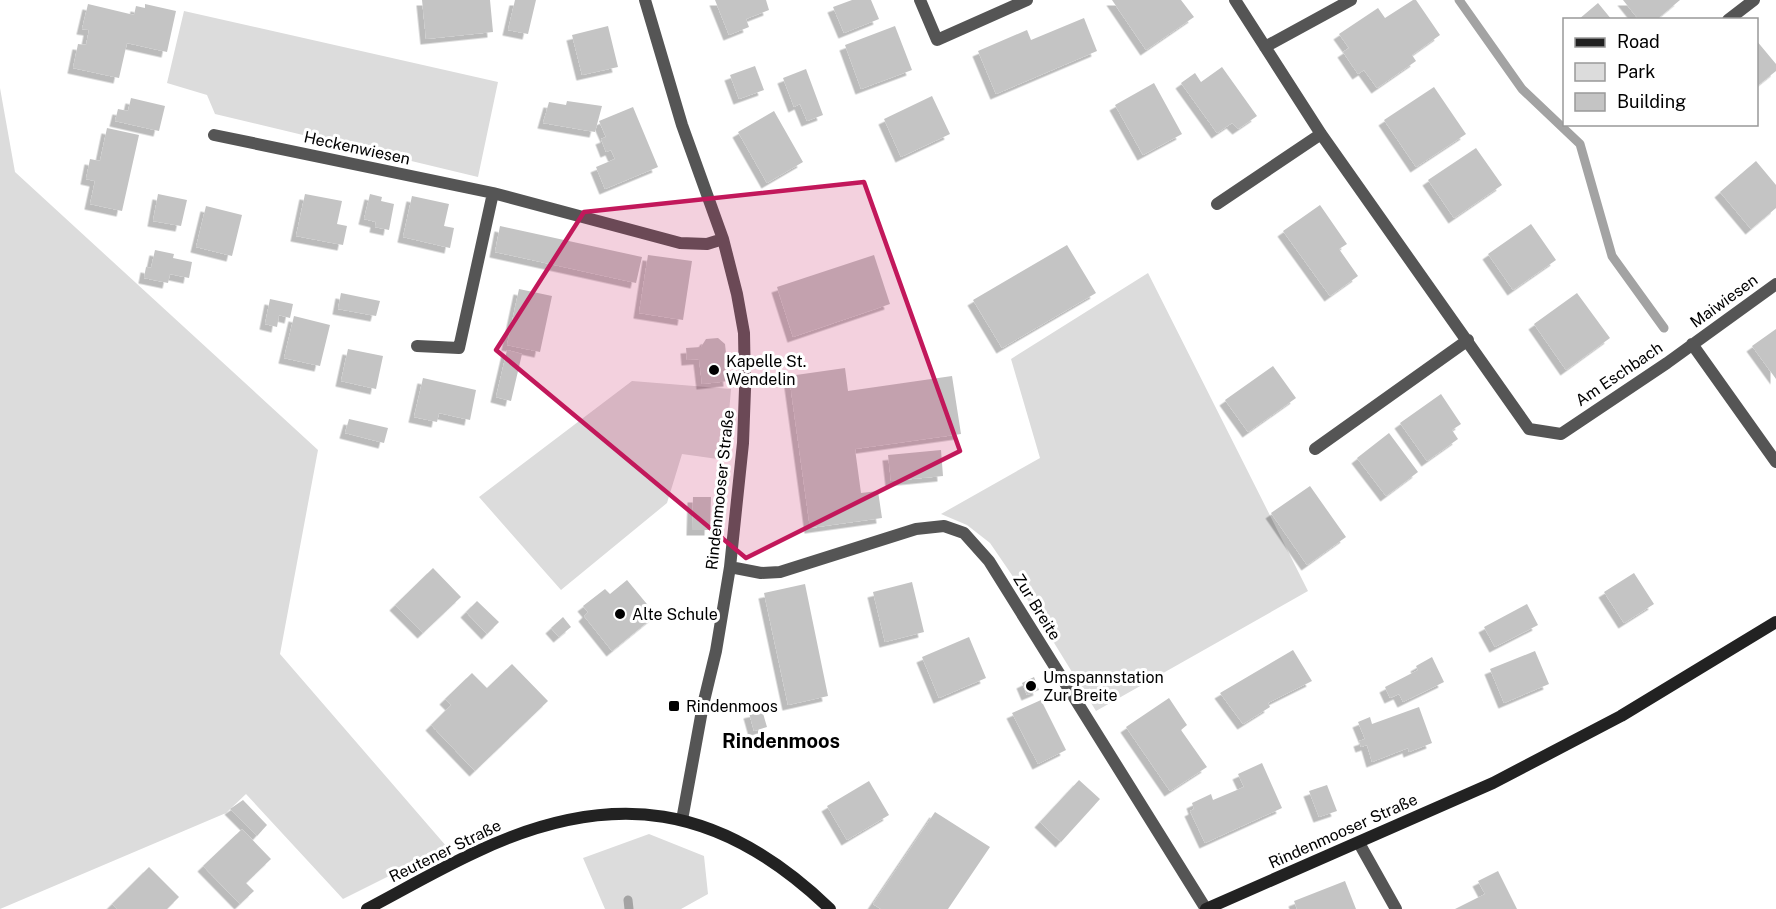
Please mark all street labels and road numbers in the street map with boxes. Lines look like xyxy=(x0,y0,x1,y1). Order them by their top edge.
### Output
street label: Heckenwiesen xyxy=(302,127,412,169)
street label: Maiwiesen xyxy=(1687,270,1761,332)
street label: Am Eschbach xyxy=(1572,338,1666,410)
street label: Rindenmooser Straße xyxy=(702,409,738,571)
street label: Zur Breite xyxy=(1009,570,1065,644)
street label: Rindenmooser Straße xyxy=(1266,790,1420,872)
street label: Reutener Straße xyxy=(386,816,504,886)

